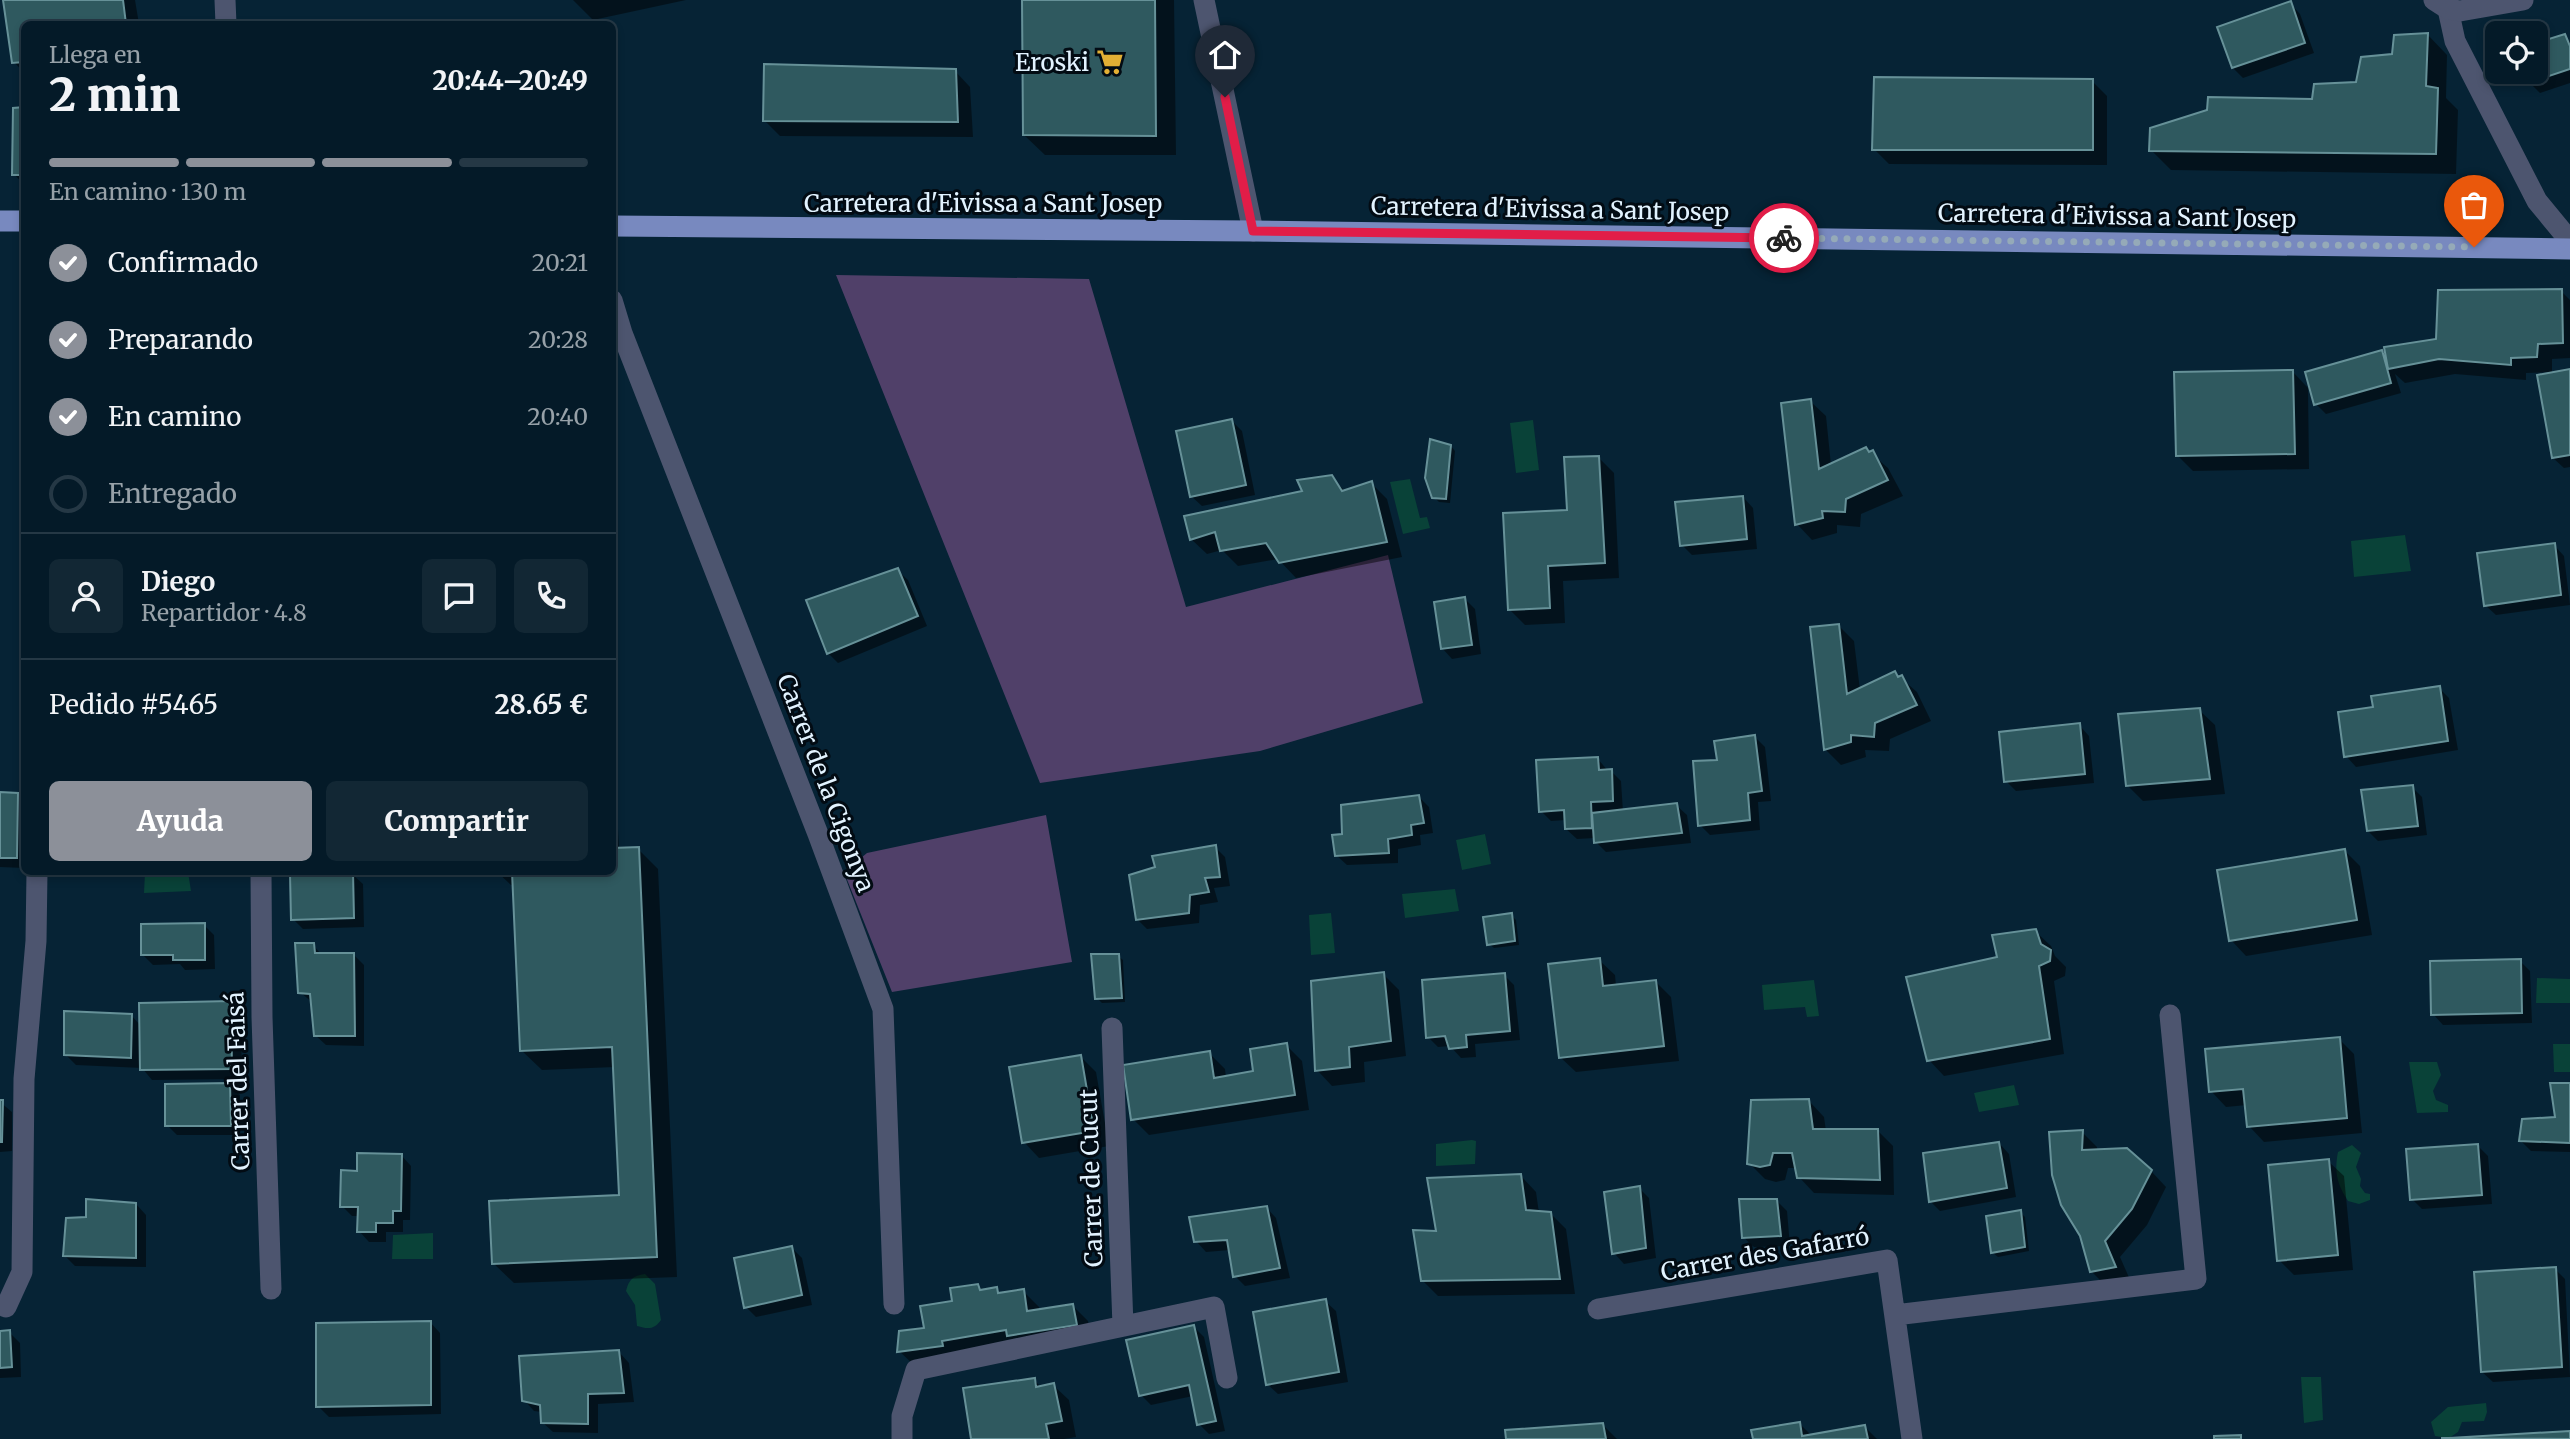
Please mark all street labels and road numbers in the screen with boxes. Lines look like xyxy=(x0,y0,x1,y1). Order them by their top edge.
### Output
street label: Carretera d'Eivissa a Sant Josep xyxy=(804,188,1162,219)
street label: Carretera d'Eivissa a Sant Josep xyxy=(1371,190,1729,228)
street label: Carretera d'Eivissa a Sant Josep xyxy=(1938,197,2296,235)
street label: Carrer de la Cigonya xyxy=(770,670,882,896)
street label: Carrer del Faisá xyxy=(219,991,257,1171)
street label: Carrer de Cucut xyxy=(1072,1088,1110,1268)
street label: Carrer des Gafarró xyxy=(1658,1220,1872,1288)

